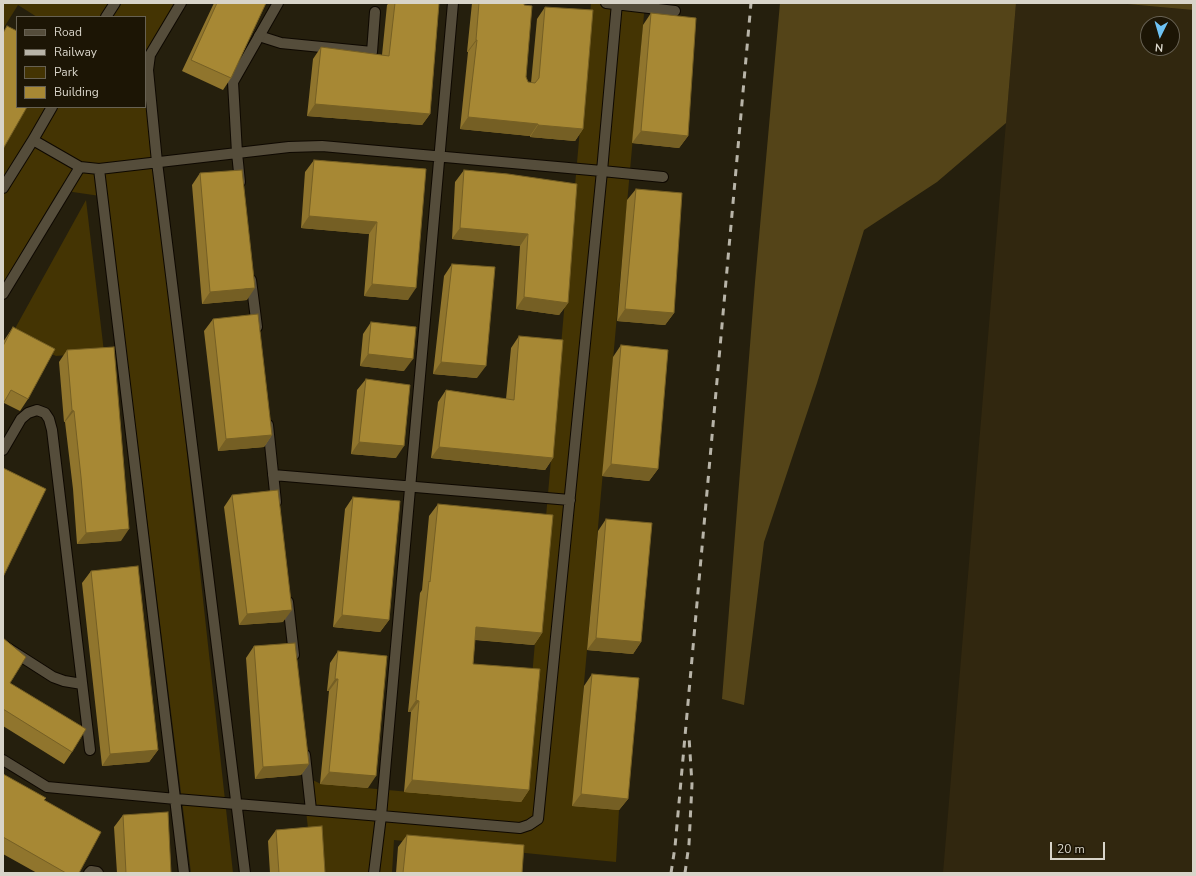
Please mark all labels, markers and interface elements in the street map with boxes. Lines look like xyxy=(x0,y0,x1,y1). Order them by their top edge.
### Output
legend xyxy=(16,16,146,108)
north arrow xyxy=(1140,16,1180,56)
text: Road xyxy=(54,24,82,40)
text: N xyxy=(1154,40,1164,55)
text: Railway xyxy=(54,44,97,60)
text: Park xyxy=(54,64,78,80)
text: Building xyxy=(54,84,99,100)
scale bar xyxy=(1052,834,1107,860)
text: 20 m xyxy=(1057,841,1085,857)

